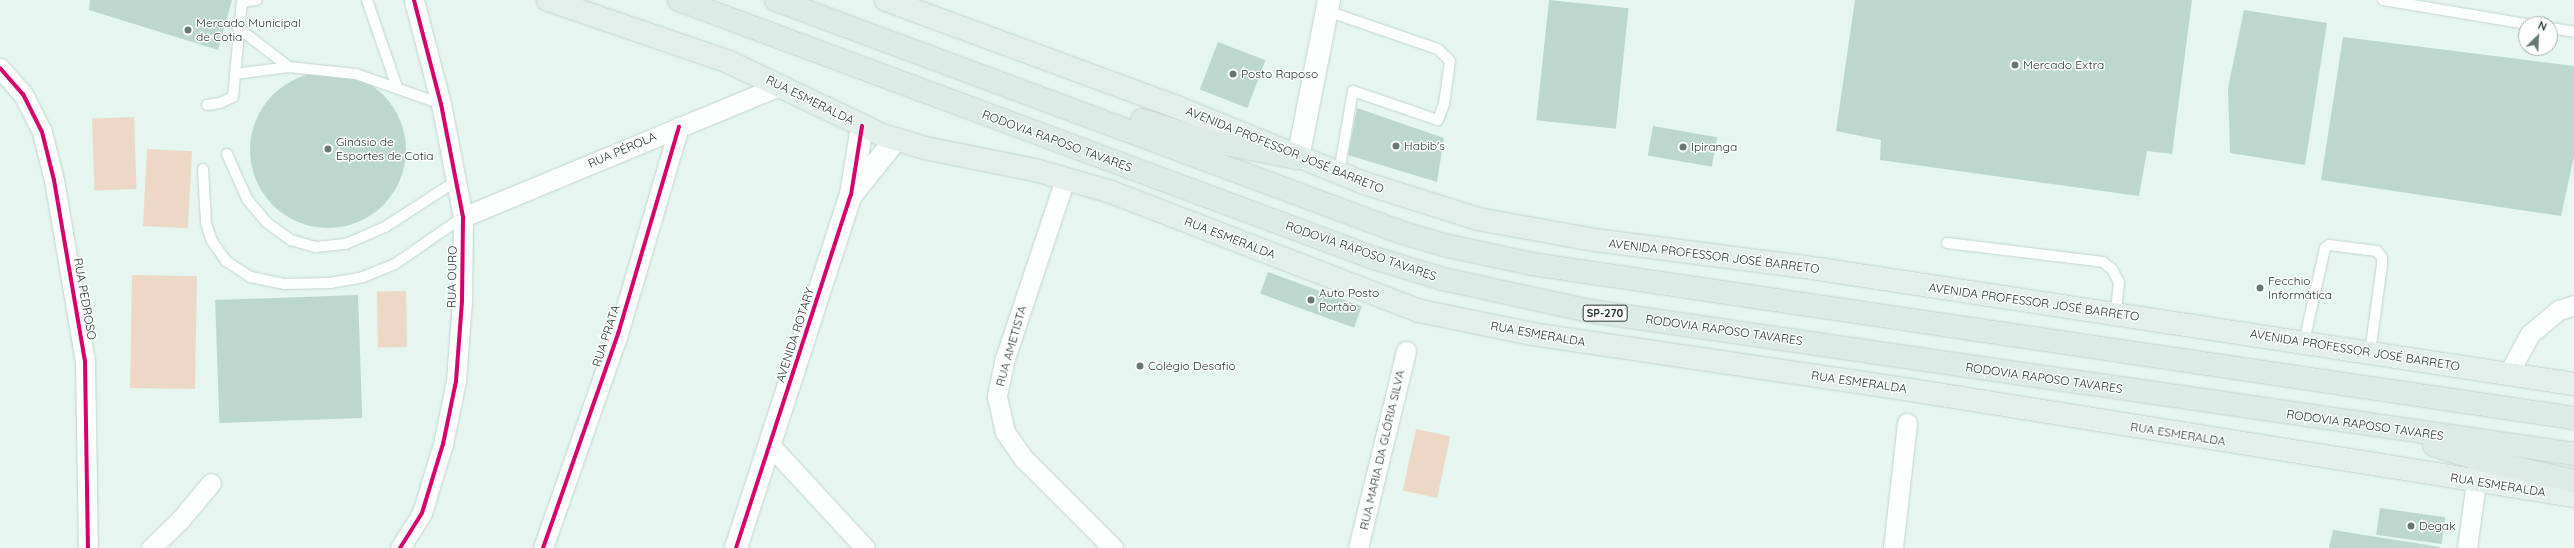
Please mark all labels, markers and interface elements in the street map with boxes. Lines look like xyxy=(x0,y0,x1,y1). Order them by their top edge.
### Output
place label: Mercado Municipal de Cotia xyxy=(196,16,301,44)
north arrow xyxy=(2518,16,2558,56)
text: N xyxy=(2536,18,2549,34)
marker: Mercado Municipal de Cotia xyxy=(183,25,193,35)
place label: Mercado Extra xyxy=(2023,58,2104,72)
marker: Mercado Extra xyxy=(2010,60,2020,70)
place label: Posto Raposo xyxy=(1241,67,1318,81)
marker: Posto Raposo xyxy=(1228,69,1238,79)
street label: RUA ESMERALDA xyxy=(764,72,856,128)
street label: AVENIDA PROFESSOR JOSÉ BARRETO xyxy=(1184,104,1386,196)
street label: RODOVIA RAPOSO TAVARES xyxy=(980,107,1134,175)
street label: RUA PÉROLA xyxy=(586,129,658,171)
place label: Ginásio de Esportes de Cotia xyxy=(336,135,434,163)
place label: Habib's xyxy=(1404,139,1445,153)
place label: Ipiranga xyxy=(1691,140,1737,154)
marker: Habib's xyxy=(1391,141,1401,151)
marker: Ipiranga xyxy=(1678,142,1688,152)
marker: Ginásio de Esportes de Cotia xyxy=(323,144,333,154)
street label: RUA ESMERALDA xyxy=(1182,214,1278,262)
street label: RODOVIA RAPOSO TAVARES xyxy=(1284,218,1438,284)
street label: AVENIDA PROFESSOR JOSÉ BARRETO xyxy=(1608,236,1820,276)
street label: RUA OURO xyxy=(444,246,460,308)
street label: RUA PEDROSO xyxy=(71,257,99,341)
place label: Fecchio Informática xyxy=(2268,274,2332,302)
street label: AVENIDA PROFESSOR JOSÉ BARRETO xyxy=(1928,280,2140,324)
marker: Fecchio Informática xyxy=(2255,283,2265,293)
street label: AVENIDA ROTARY xyxy=(773,286,817,384)
place label: Auto Posto Portão xyxy=(1319,286,1379,314)
marker: Auto Posto Portão xyxy=(1306,295,1316,305)
street label: RUA PRATA xyxy=(589,303,623,369)
street label: RUA AMETISTA xyxy=(993,304,1029,388)
road number: SP-270 xyxy=(1582,304,1628,322)
street label: RODOVIA RAPOSO TAVARES xyxy=(1645,312,1803,348)
street label: RUA ESMERALDA xyxy=(1489,319,1587,349)
street label: AVENIDA PROFESSOR JOSÉ BARRETO xyxy=(2249,326,2461,374)
place label: Colégio Desafio xyxy=(1148,359,1236,373)
street label: RODOVIA RAPOSO TAVARES xyxy=(1965,360,2123,396)
marker: Colégio Desafio xyxy=(1135,361,1145,371)
street label: RUA ESMERALDA xyxy=(1810,368,1908,396)
street label: RUA MARIA DA GLÓRIA SILVA xyxy=(1357,369,1407,531)
street label: RODOVIA RAPOSO TAVARES xyxy=(2286,407,2444,443)
street label: RUA ESMERALDA xyxy=(2129,419,2227,449)
street label: RUA ESMERALDA xyxy=(2449,470,2547,500)
place label: Degak xyxy=(2419,519,2456,533)
marker: Degak xyxy=(2406,521,2416,531)

